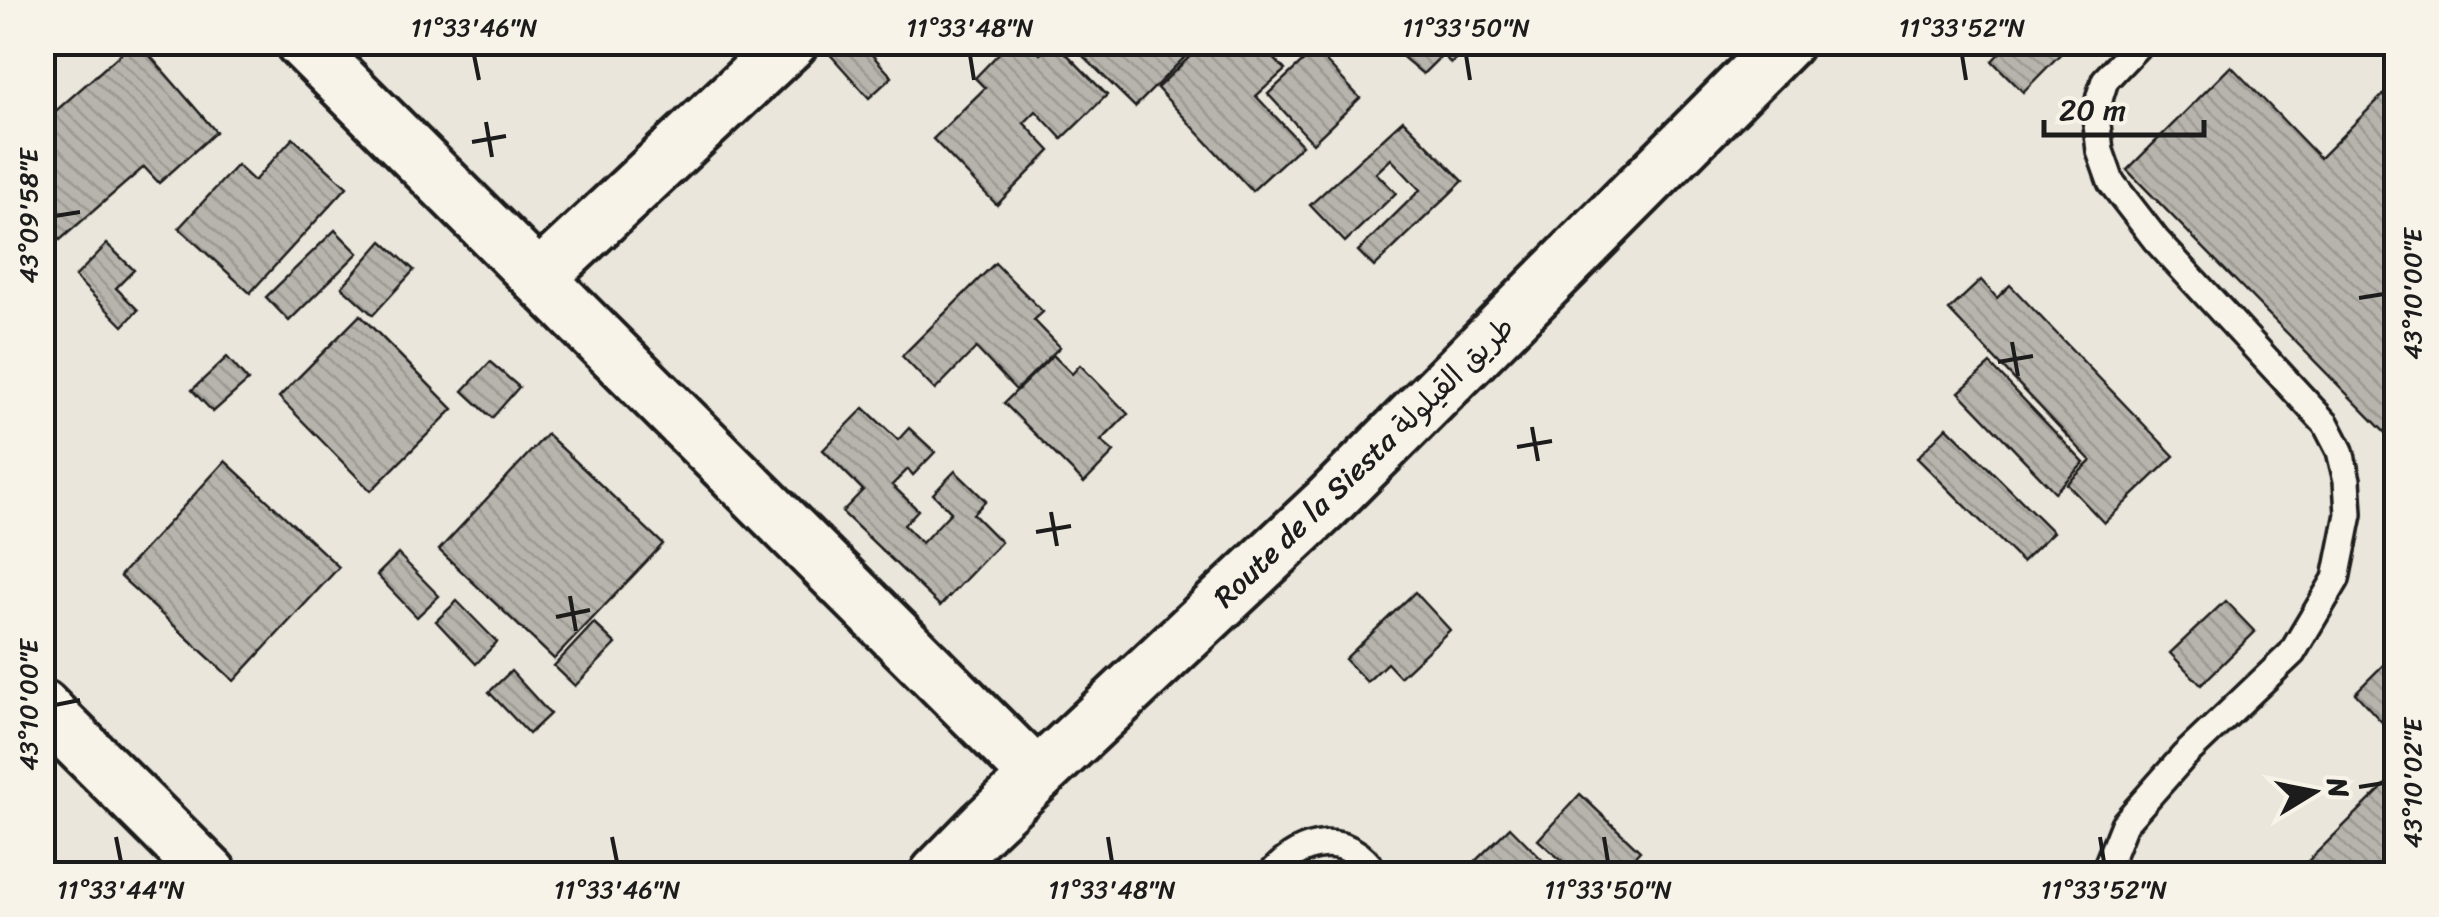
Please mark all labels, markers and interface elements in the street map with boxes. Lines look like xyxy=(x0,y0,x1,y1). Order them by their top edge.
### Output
text: 11°33'46"N xyxy=(411,5,538,50)
text: 11°33'48"N xyxy=(906,5,1034,50)
text: 11°33'50"N xyxy=(1402,5,1531,50)
text: 11°33'52"N xyxy=(1899,5,2026,50)
scale bar xyxy=(2044,75,2204,137)
text: 20 m xyxy=(2059,83,2126,137)
text: 43°09'58"E xyxy=(6,146,51,284)
text: 43°10'00"E xyxy=(2390,226,2435,360)
street label: Route de la Siesta طريق القيلولة xyxy=(1200,302,1528,622)
text: 43°10'00"E xyxy=(6,637,51,771)
text: 43°10'02"E xyxy=(2390,716,2435,848)
north arrow xyxy=(2264,742,2364,842)
text: N xyxy=(2312,773,2364,802)
text: 11°33'44"N xyxy=(57,867,186,912)
text: 11°33'46"N xyxy=(554,867,681,912)
text: 11°33'48"N xyxy=(1048,867,1176,912)
text: 11°33'50"N xyxy=(1544,867,1673,912)
text: 11°33'52"N xyxy=(2041,867,2168,912)

